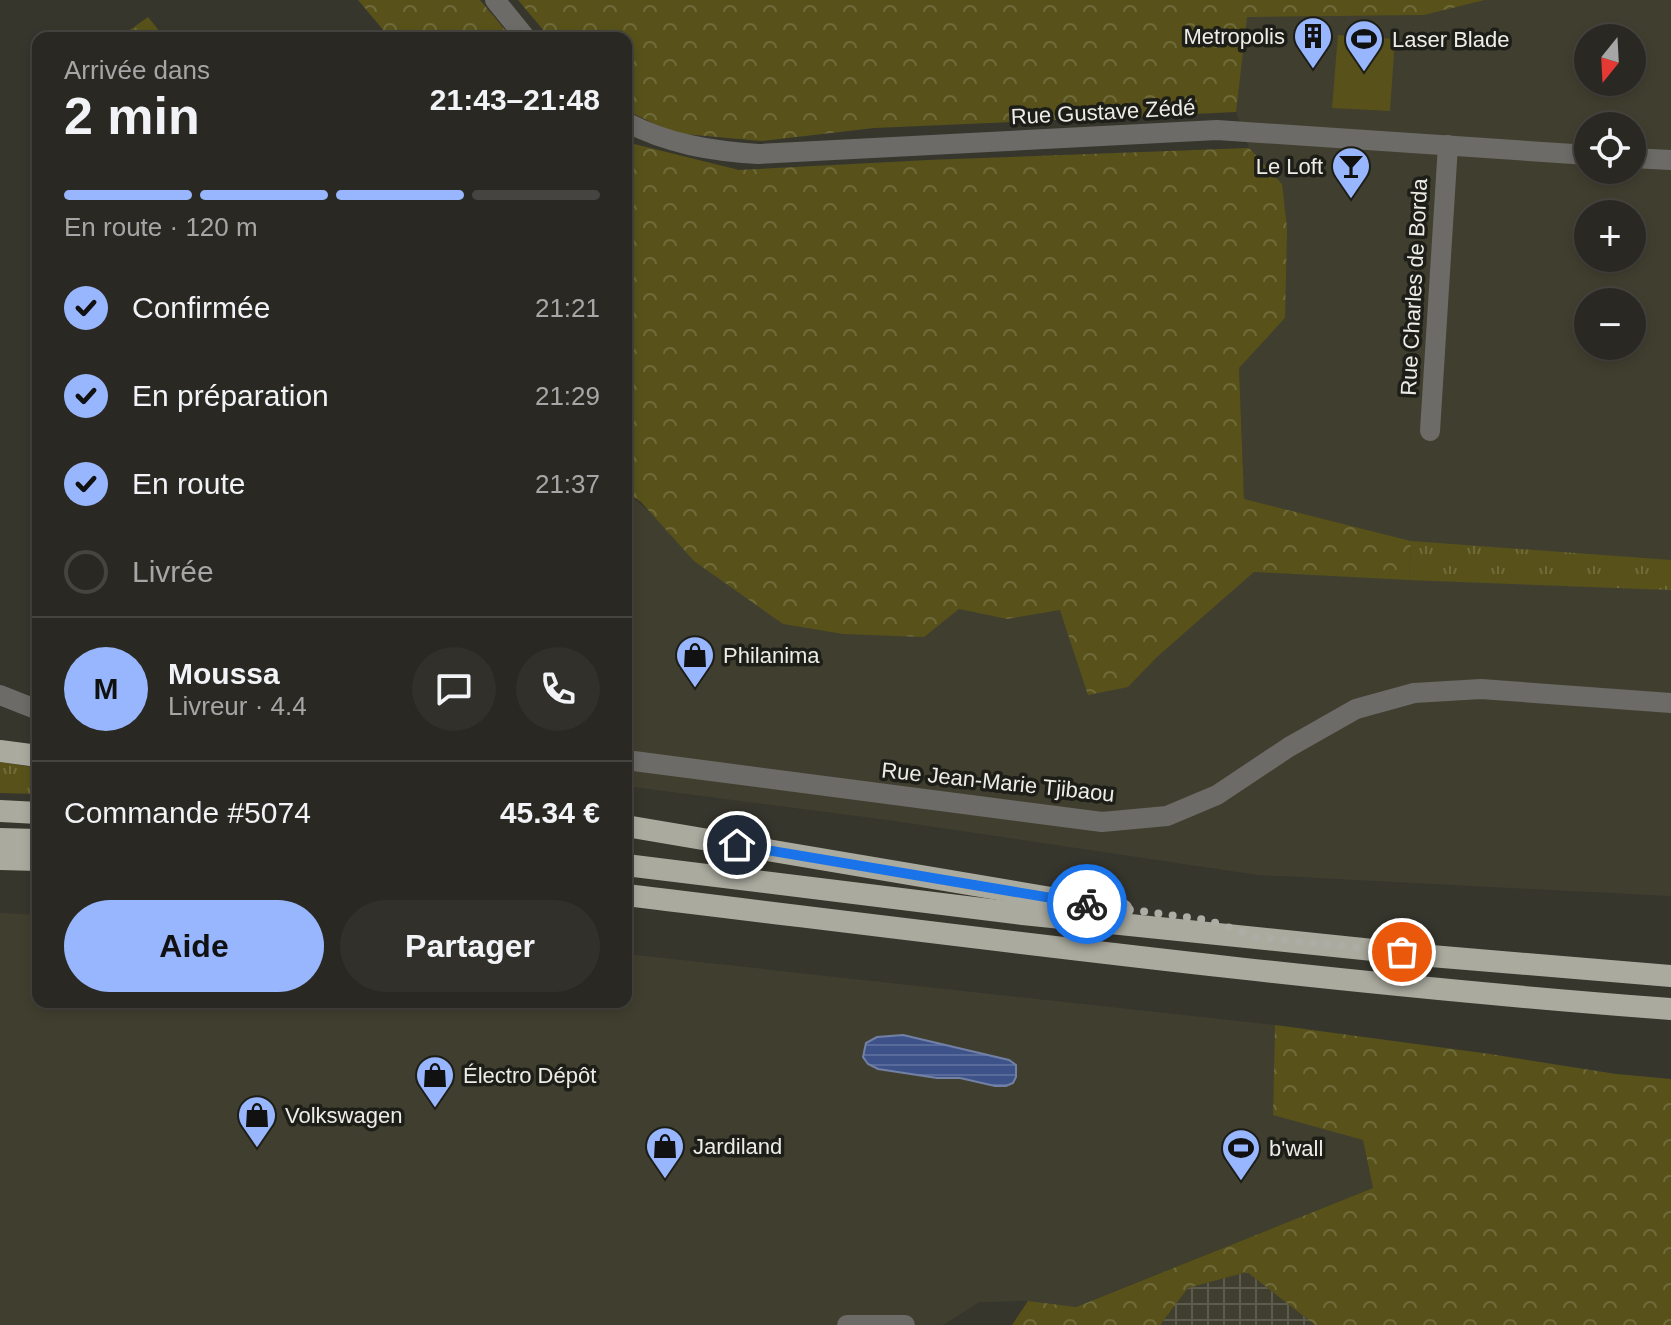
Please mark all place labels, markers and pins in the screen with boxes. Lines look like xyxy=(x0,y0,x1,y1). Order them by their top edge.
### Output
building icon: Metropolis xyxy=(1292,15,1334,70)
sports icon: Laser Blade xyxy=(1343,18,1385,73)
place label: Metropolis xyxy=(1184,24,1285,49)
place label: Laser Blade xyxy=(1392,27,1509,52)
bar icon: Le Loft xyxy=(1330,145,1372,200)
place label: Le Loft xyxy=(1256,154,1323,179)
shop icon: Philanima xyxy=(674,634,716,689)
place label: Philanima xyxy=(723,643,820,668)
pin xyxy=(703,811,771,879)
pin xyxy=(1368,918,1436,986)
shop icon: Électro Dépôt xyxy=(414,1054,456,1109)
place label: Électro Dépôt xyxy=(463,1063,596,1088)
shop icon: Volkswagen xyxy=(236,1094,278,1149)
place label: Volkswagen xyxy=(285,1103,402,1128)
shop icon: Jardiland xyxy=(644,1125,686,1180)
sports icon: b'wall xyxy=(1220,1127,1262,1182)
place label: Jardiland xyxy=(693,1134,782,1159)
place label: b'wall xyxy=(1269,1136,1323,1161)

